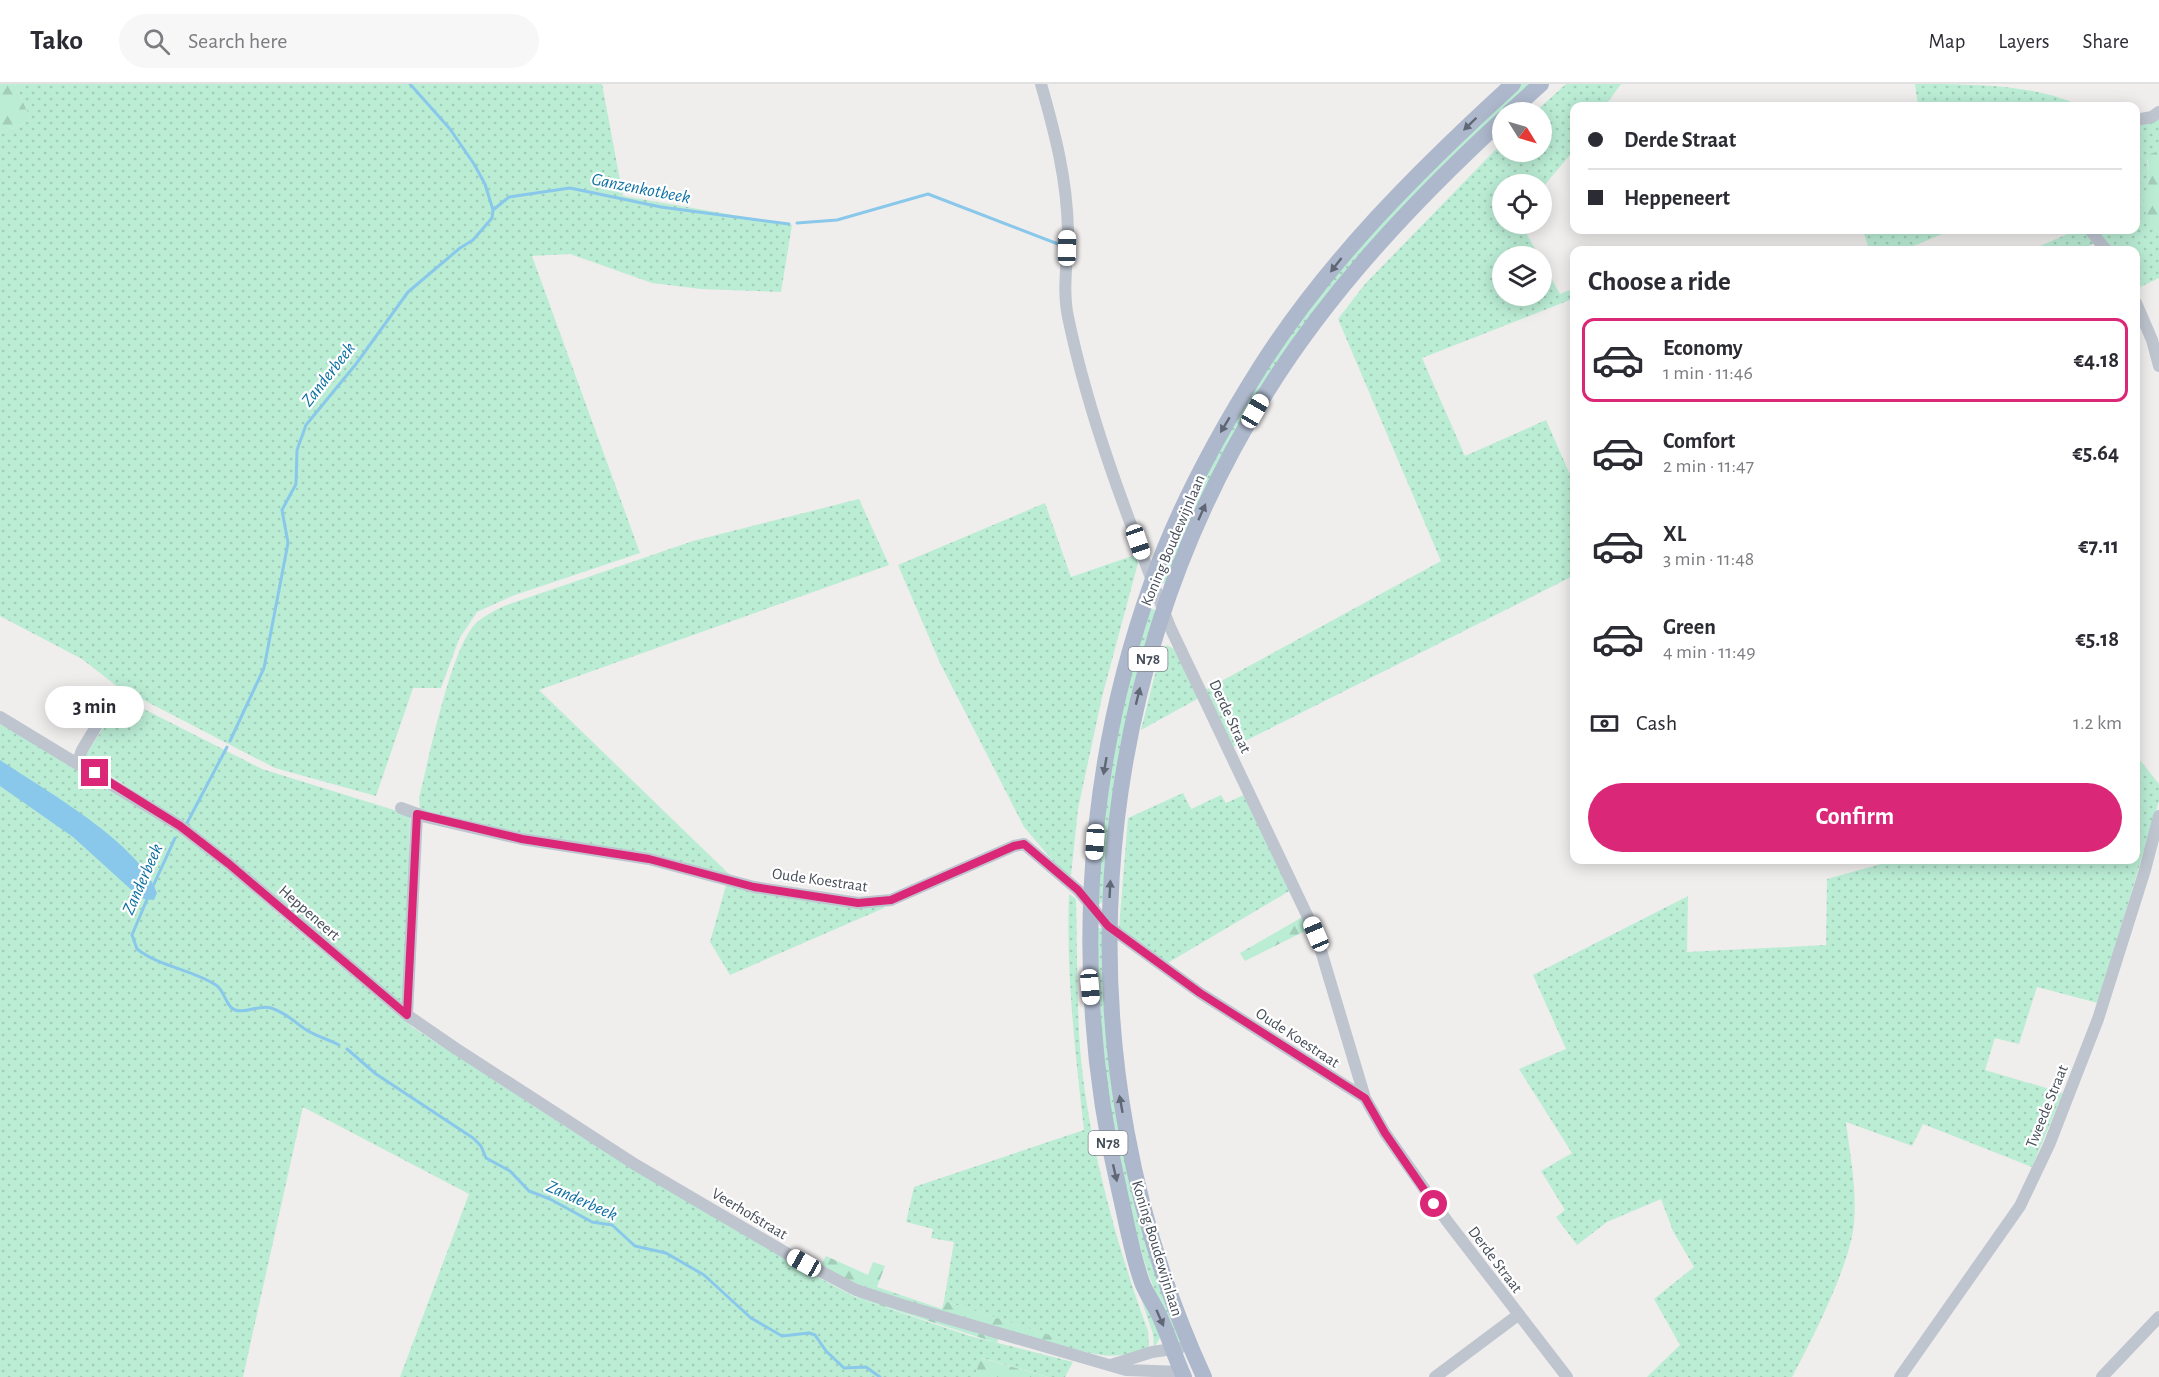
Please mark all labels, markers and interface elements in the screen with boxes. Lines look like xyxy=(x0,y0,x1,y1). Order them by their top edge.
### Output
search box xyxy=(119,14,539,68)
icon: search xyxy=(140,25,173,58)
text: Tako xyxy=(30,27,83,55)
text: Search here xyxy=(188,30,288,52)
text: Map xyxy=(1929,31,1965,52)
text: Layers xyxy=(1998,31,2049,52)
text: Share xyxy=(2082,31,2129,52)
north arrow xyxy=(1492,102,1552,162)
map controls xyxy=(1492,102,1552,306)
one-way arrow xyxy=(1463,117,1478,130)
text: Derde Straat xyxy=(1624,129,1736,151)
water label: Ganzenkotbeek xyxy=(590,171,692,207)
button: locate xyxy=(1492,174,1552,234)
text: Heppeneert xyxy=(1624,187,1730,209)
car xyxy=(1058,230,1076,266)
button: layers xyxy=(1492,246,1552,306)
one-way arrow xyxy=(1329,257,1342,273)
text: Choose a ride xyxy=(1588,268,1731,295)
icon: car xyxy=(1591,333,1645,387)
text: Economy xyxy=(1663,337,1743,359)
water label: Zanderbeek xyxy=(298,339,359,410)
text: €4.18 xyxy=(2074,349,2119,371)
text: 1 min · 11:46 xyxy=(1663,363,1753,383)
car xyxy=(1238,391,1272,431)
one-way arrow xyxy=(1220,417,1230,434)
icon: car xyxy=(1591,426,1645,480)
text: Comfort xyxy=(1663,430,1735,452)
text: €5.64 xyxy=(2072,442,2119,464)
text: 2 min · 11:47 xyxy=(1663,456,1754,476)
street label: Koning Boudewijnlaan xyxy=(1138,472,1209,609)
one-way arrow xyxy=(1198,503,1207,521)
icon: car xyxy=(1591,519,1645,573)
car xyxy=(1124,522,1152,562)
text: XL xyxy=(1663,523,1686,545)
text: €7.11 xyxy=(2078,535,2119,557)
text: 3 min · 11:48 xyxy=(1663,549,1754,569)
icon: car xyxy=(1591,612,1645,666)
text: Green xyxy=(1663,616,1716,638)
text: €5.18 xyxy=(2075,628,2119,650)
text: 4 min · 11:49 xyxy=(1663,642,1756,662)
road number: N78 xyxy=(1128,647,1168,671)
street label: Derde Straat xyxy=(1206,677,1254,755)
callout: 3 min xyxy=(46,686,144,728)
one-way arrow xyxy=(1134,687,1144,705)
text: 3 min xyxy=(73,697,116,717)
icon: cash xyxy=(1588,707,1621,740)
text: Cash xyxy=(1636,712,1677,734)
text: 1.2 km xyxy=(2073,713,2122,733)
one-way arrow xyxy=(1100,756,1109,775)
route end xyxy=(81,759,108,786)
button: Confirm xyxy=(1588,783,2122,852)
car xyxy=(1085,823,1105,861)
water label: Zanderbeek xyxy=(119,841,166,918)
street label: Oude Koestraat xyxy=(771,865,869,895)
one-way arrow xyxy=(1106,879,1115,898)
street label: Heppeneert xyxy=(276,882,343,943)
car xyxy=(1301,914,1331,954)
car xyxy=(1079,968,1101,1006)
street label: Oude Koestraat xyxy=(1253,1005,1342,1071)
street label: Tweede Straat xyxy=(2023,1063,2071,1150)
one-way arrow xyxy=(1116,1094,1125,1113)
road number: N78 xyxy=(1088,1131,1128,1155)
one-way arrow xyxy=(1110,1163,1120,1182)
water label: Zanderbeek xyxy=(543,1177,620,1224)
street label: Koning Boudewijnlaan xyxy=(1128,1179,1185,1318)
street label: Veerhofstraat xyxy=(709,1185,790,1243)
route start xyxy=(1420,1190,1447,1217)
street label: Derde Straat xyxy=(1465,1223,1525,1296)
car xyxy=(784,1246,824,1280)
one-way arrow xyxy=(1155,1309,1164,1326)

